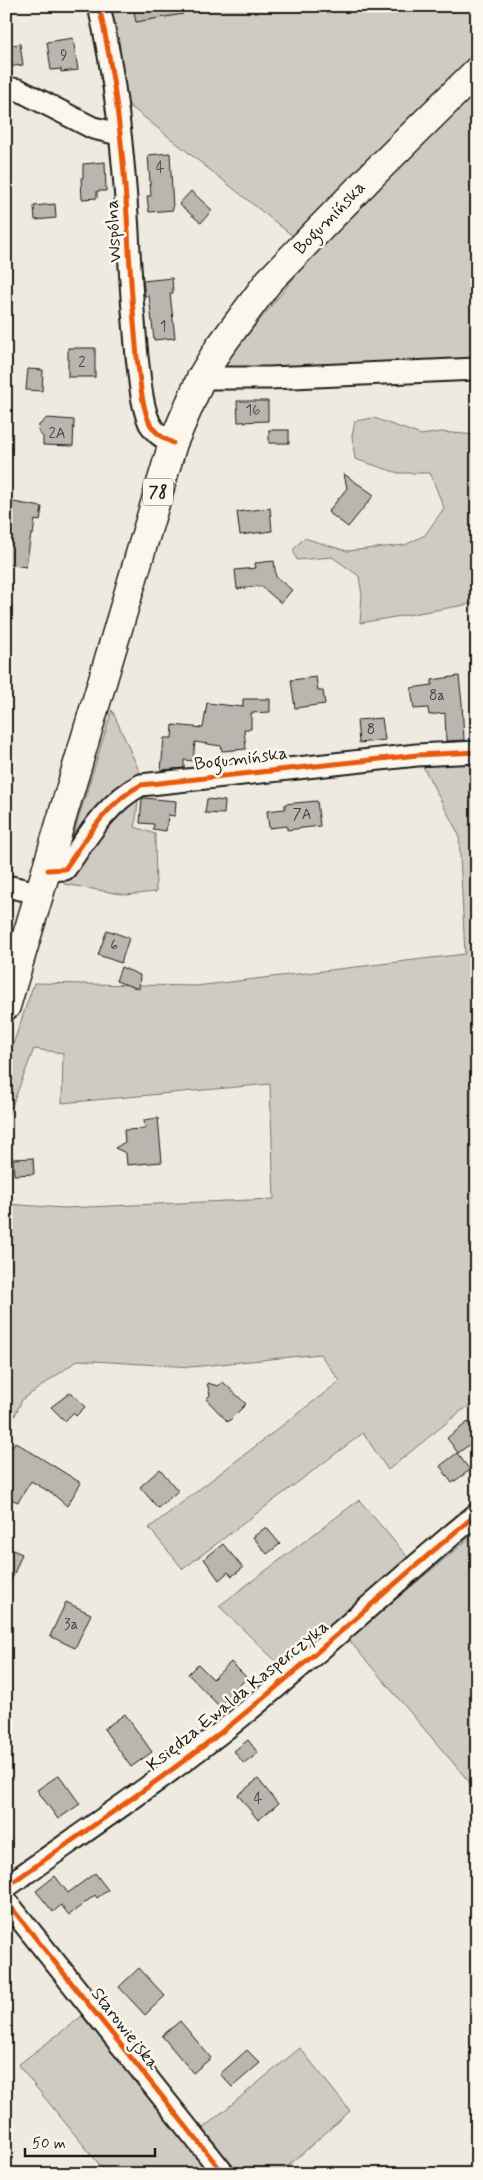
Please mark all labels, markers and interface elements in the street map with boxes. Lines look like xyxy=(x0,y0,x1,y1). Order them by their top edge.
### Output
house number: 9 xyxy=(60,46,68,66)
house number: 4 xyxy=(156,158,165,178)
street label: Bogumińska xyxy=(289,176,373,262)
street label: Wspólna xyxy=(100,199,128,263)
house number: 1 xyxy=(160,317,166,337)
house number: 2 xyxy=(78,353,86,373)
house number: 16 xyxy=(245,401,261,421)
house number: 2A xyxy=(48,424,66,444)
road number: 78 xyxy=(143,478,173,506)
house number: 8a xyxy=(429,686,445,706)
house number: 8 xyxy=(367,720,375,740)
street label: Bogumińska xyxy=(193,741,289,779)
house number: 7A xyxy=(293,805,311,825)
house number: 6 xyxy=(110,936,118,956)
house number: 3a xyxy=(64,1615,79,1635)
street label: Księdza Ewalda Kasperczyka xyxy=(142,1615,334,1777)
house number: 4 xyxy=(254,1789,263,1809)
street label: Starowiejska xyxy=(85,1983,165,2075)
scale bar xyxy=(25,2125,155,2157)
text: 50 m xyxy=(32,2134,66,2154)

